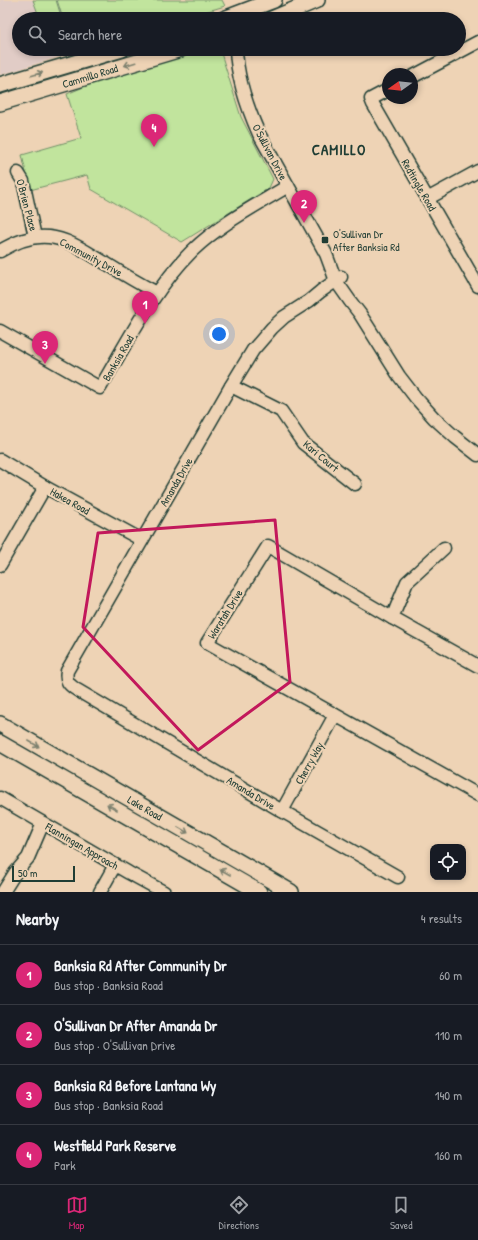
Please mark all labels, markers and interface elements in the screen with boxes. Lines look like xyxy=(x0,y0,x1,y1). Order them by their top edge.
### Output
search box xyxy=(12,12,466,56)
icon: search xyxy=(26,23,48,45)
text: Search here xyxy=(58,24,122,45)
street label: Cammillo Road xyxy=(60,61,120,91)
one-way arrow xyxy=(123,61,136,68)
north arrow xyxy=(382,68,418,104)
one-way arrow xyxy=(31,70,44,77)
pin: 4 xyxy=(141,114,167,147)
street label: O'Sullivan Drive xyxy=(249,122,291,183)
district label: CAMILLO xyxy=(312,139,366,160)
street label: Redtingle Road xyxy=(399,157,440,214)
street label: O'Brien Place xyxy=(13,177,41,233)
pin: 2 xyxy=(291,190,317,223)
place label: O'Sullivan Dr After Banksia Rd xyxy=(333,227,400,254)
street label: Community Drive xyxy=(57,235,125,280)
marker: O'Sullivan Dr After Banksia Rd xyxy=(320,235,330,245)
pin: 1 xyxy=(132,291,158,324)
your location xyxy=(209,324,229,344)
pin: 3 xyxy=(32,331,58,364)
street label: Banksia Road xyxy=(99,332,137,384)
street label: Kari Court xyxy=(300,437,342,475)
street label: Amanda Drive xyxy=(156,455,196,509)
street label: Hakea Road xyxy=(48,484,93,518)
street label: Waratah Drive xyxy=(204,586,246,641)
street label: Cherry Way xyxy=(292,739,327,787)
one-way arrow xyxy=(28,740,40,748)
street label: Amanda Drive xyxy=(224,773,278,813)
street label: Lake Road xyxy=(125,792,166,824)
one-way arrow xyxy=(107,803,119,811)
street label: Flanningan Approach xyxy=(42,819,121,873)
one-way arrow xyxy=(177,826,189,834)
map controls xyxy=(430,844,466,880)
button: locate xyxy=(430,844,466,880)
scale bar xyxy=(12,864,75,883)
text: 50 m xyxy=(18,866,38,880)
one-way arrow xyxy=(219,868,231,876)
text: Nearby xyxy=(16,907,59,930)
text: 4 results xyxy=(421,909,462,927)
text: Banksia Rd After Community Dr xyxy=(54,955,227,976)
text: 1 xyxy=(27,966,31,984)
text: 60 m xyxy=(439,966,462,984)
text: Bus stop · Banksia Road xyxy=(54,976,163,994)
text: O'Sullivan Dr After Amanda Dr xyxy=(54,1015,217,1036)
text: 2 xyxy=(26,1026,32,1044)
text: 110 m xyxy=(435,1026,462,1044)
text: Bus stop · O'Sullivan Drive xyxy=(54,1036,175,1054)
text: Banksia Rd Before Lantana Wy xyxy=(54,1075,216,1096)
text: 3 xyxy=(26,1086,32,1104)
text: 140 m xyxy=(435,1086,462,1104)
text: Bus stop · Banksia Road xyxy=(54,1096,163,1114)
text: Westfield Park Reserve xyxy=(54,1135,176,1156)
text: 4 xyxy=(27,1146,31,1164)
text: 160 m xyxy=(434,1146,462,1164)
text: Park xyxy=(54,1156,76,1174)
tab: Map xyxy=(66,1194,88,1232)
tab: Directions xyxy=(219,1194,259,1232)
tab: Saved xyxy=(390,1194,412,1232)

